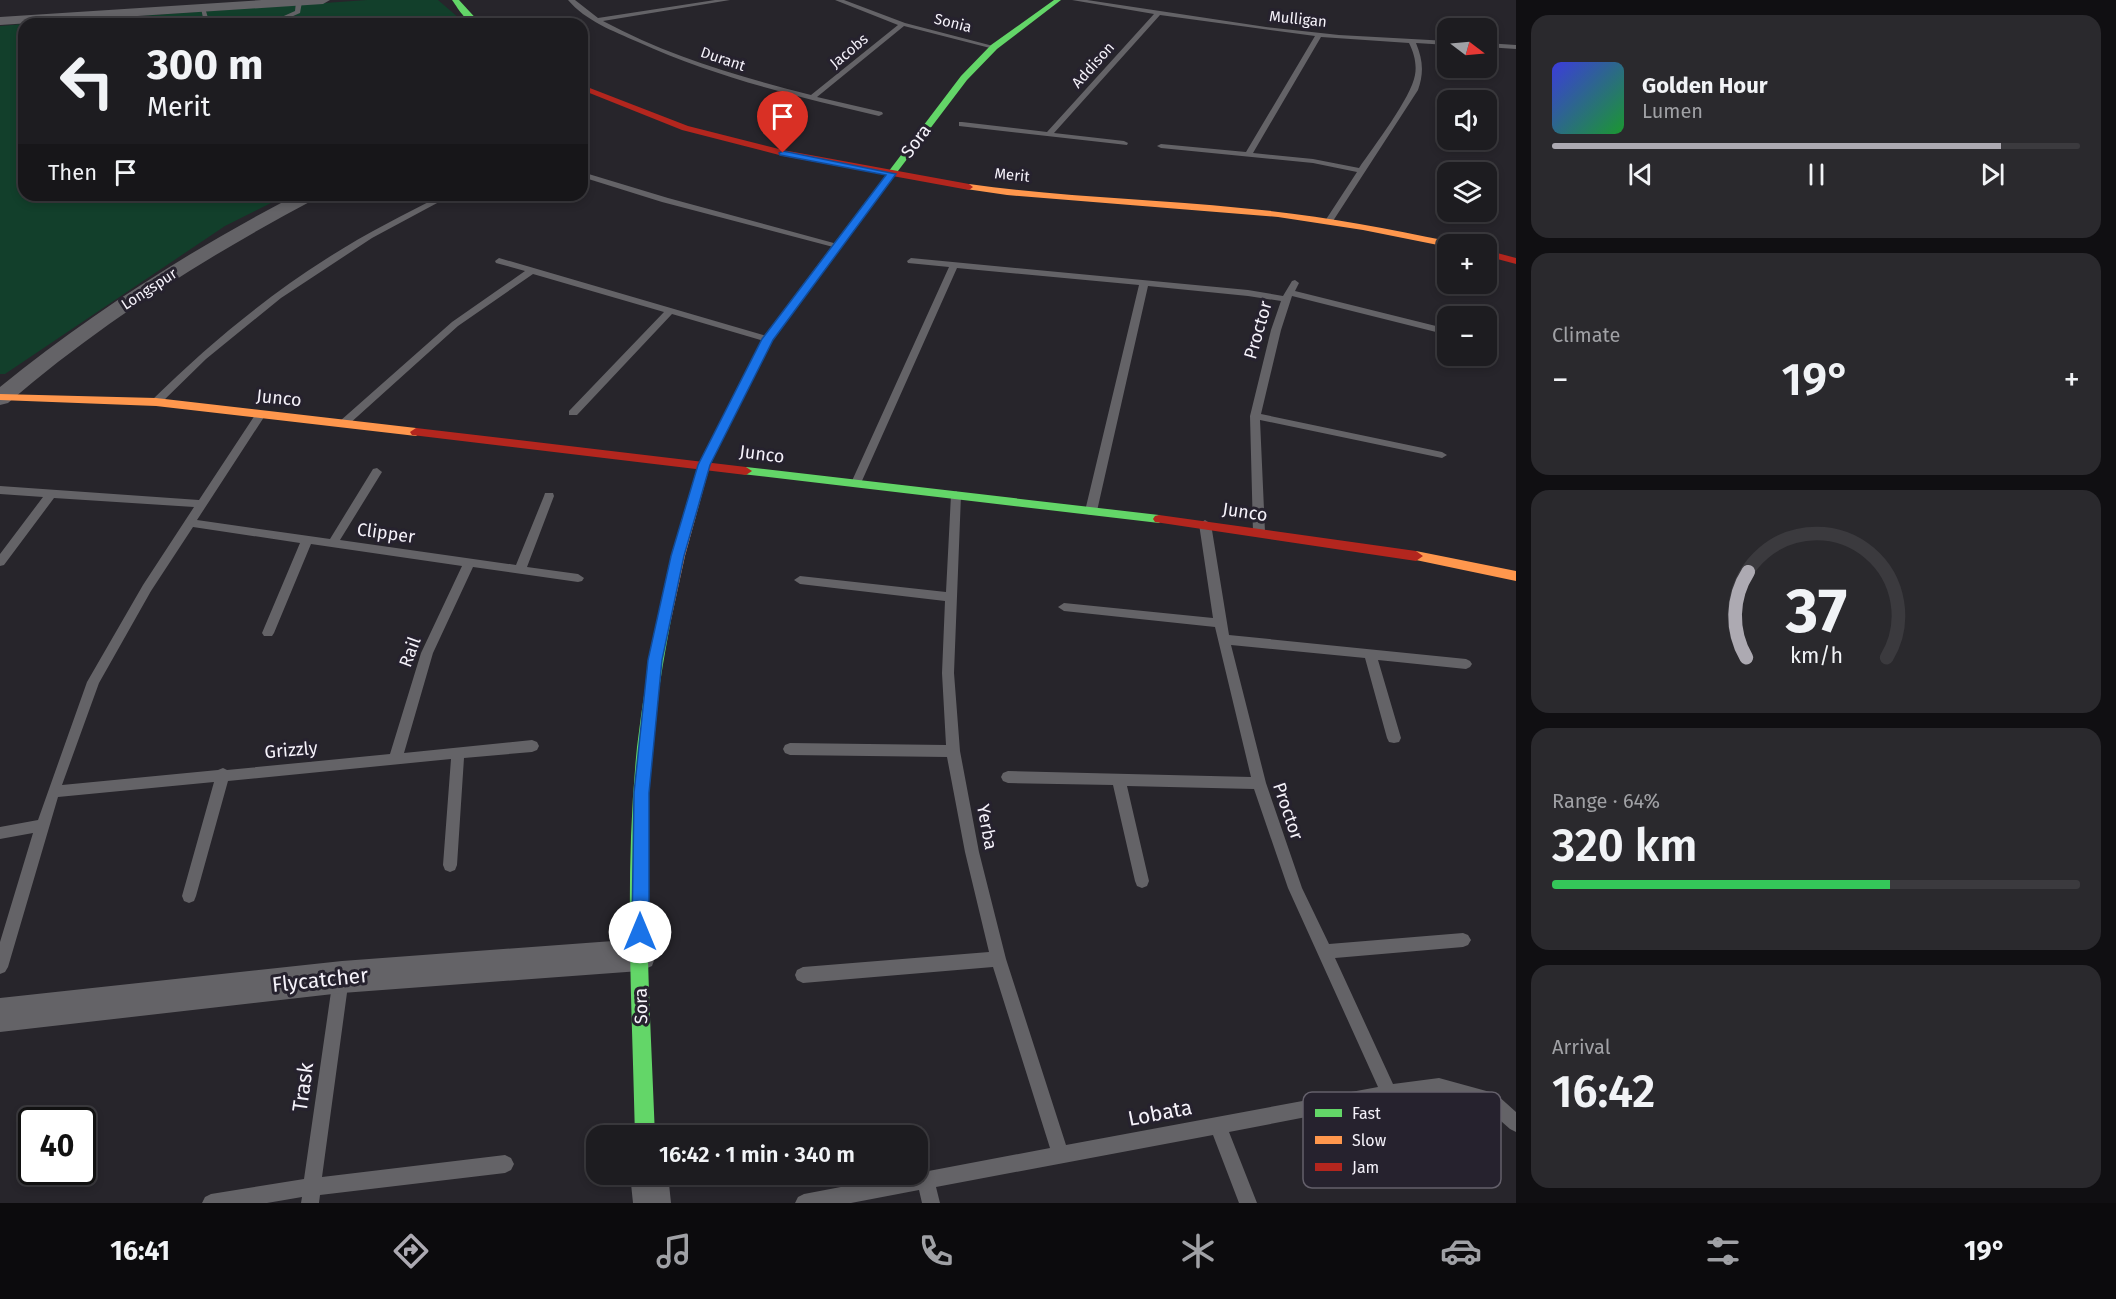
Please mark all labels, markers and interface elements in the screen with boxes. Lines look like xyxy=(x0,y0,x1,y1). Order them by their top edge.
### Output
street label: Mulligan xyxy=(1268,7,1328,31)
street label: Sonia xyxy=(932,10,974,36)
north arrow xyxy=(1437,18,1497,78)
map controls xyxy=(1437,18,1497,366)
street label: Jacobs xyxy=(826,30,872,72)
street label: Addison xyxy=(1068,38,1118,92)
text: 300 m xyxy=(147,40,263,90)
icon: left xyxy=(48,42,126,120)
street label: Durant xyxy=(698,43,748,75)
text: Golden Hour xyxy=(1642,72,1768,99)
button: sound xyxy=(1437,90,1497,150)
text: Merit xyxy=(147,91,211,123)
pin xyxy=(757,91,808,153)
text: Lumen xyxy=(1642,99,1703,123)
icon: arrive xyxy=(766,100,799,133)
street label: Sora xyxy=(896,120,936,162)
icon: arrive xyxy=(109,156,142,189)
icon: previous xyxy=(1624,158,1657,191)
icon: pause xyxy=(1800,158,1833,191)
icon: next xyxy=(1976,158,2009,191)
text: Then xyxy=(48,159,97,186)
button: layers xyxy=(1437,162,1497,222)
street label: Merit xyxy=(994,164,1031,186)
button: + xyxy=(1437,234,1497,294)
street label: Longspur xyxy=(118,264,180,314)
street label: Proctor xyxy=(1239,298,1277,362)
button: − xyxy=(1437,306,1497,366)
text: Climate xyxy=(1552,323,1620,347)
text: 19° xyxy=(1782,353,1850,407)
text: − xyxy=(1552,360,1569,400)
text: + xyxy=(2064,360,2080,400)
street label: Junco xyxy=(255,385,303,411)
street label: Junco xyxy=(738,440,786,468)
street label: Junco xyxy=(1221,498,1269,526)
street label: Clipper xyxy=(356,518,416,548)
text: 37 xyxy=(1784,575,1847,650)
street label: Rail xyxy=(394,634,426,670)
text: km/h xyxy=(1789,644,1843,670)
street label: Grizzly xyxy=(264,737,319,763)
street label: Proctor xyxy=(1268,779,1308,843)
text: Range · 64% xyxy=(1552,789,1660,813)
street label: Yerba xyxy=(972,802,1002,852)
text: 320 km xyxy=(1552,819,1697,873)
position arrow xyxy=(608,900,672,964)
street label: Flycatcher xyxy=(271,962,369,998)
street label: Sora xyxy=(630,988,652,1024)
text: Arrival xyxy=(1552,1035,1611,1059)
street label: Trask xyxy=(287,1061,319,1113)
text: 16:42 xyxy=(1552,1065,1655,1119)
legend xyxy=(1303,1092,1501,1188)
street label: Lobata xyxy=(1126,1094,1194,1132)
text: Fast xyxy=(1352,1104,1381,1123)
speed limit sign: 40 xyxy=(18,1107,96,1185)
text: Slow xyxy=(1352,1131,1387,1150)
text: 16:42 · 1 min · 340 m xyxy=(659,1141,855,1168)
text: Jam xyxy=(1352,1158,1379,1177)
icon: directions xyxy=(390,1230,432,1272)
icon: music xyxy=(653,1230,695,1272)
icon: phone xyxy=(915,1230,957,1272)
icon: climate xyxy=(1177,1230,1219,1272)
icon: car xyxy=(1440,1230,1482,1272)
icon: filters xyxy=(1702,1230,1744,1272)
text: 16:41 xyxy=(110,1235,170,1267)
text: 19° xyxy=(1964,1235,2006,1267)

